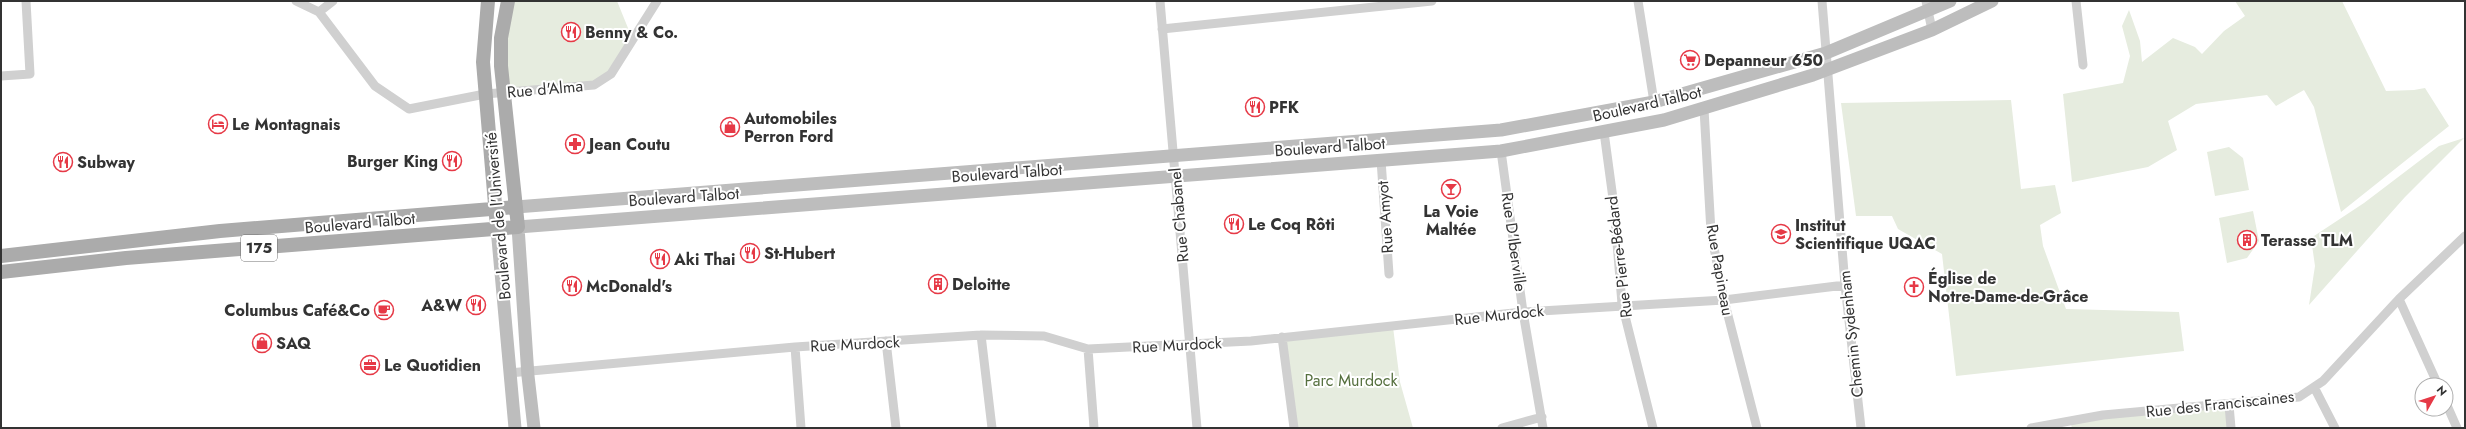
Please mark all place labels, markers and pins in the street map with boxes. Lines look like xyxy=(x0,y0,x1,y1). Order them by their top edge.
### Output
restaurant icon: Benny & Co. xyxy=(560,21,582,43)
place label: Benny & Co. xyxy=(585,21,678,44)
supermarket icon: Depanneur 650 xyxy=(1679,49,1701,71)
place label: Depanneur 650 xyxy=(1704,49,1823,72)
restaurant icon: PFK xyxy=(1244,96,1266,118)
place label: PFK xyxy=(1269,96,1300,119)
place label: Automobiles Perron Ford xyxy=(743,107,837,148)
hotel icon: Le Montagnais xyxy=(207,113,229,135)
place label: Le Montagnais xyxy=(232,113,340,136)
shop icon: Automobiles Perron Ford xyxy=(719,116,741,138)
pharmacy icon: Jean Coutu xyxy=(564,133,586,155)
place label: Jean Coutu xyxy=(586,133,670,156)
place label: Burger King xyxy=(347,150,438,173)
restaurant icon: Burger King xyxy=(441,150,463,172)
restaurant icon: Subway xyxy=(52,151,74,173)
place label: Subway xyxy=(77,151,136,174)
bar icon: La Voie Maltée xyxy=(1440,178,1462,200)
place label: La Voie Maltée xyxy=(1423,200,1479,241)
restaurant icon: Le Coq Rôti xyxy=(1223,213,1245,235)
place label: Le Coq Rôti xyxy=(1248,213,1335,236)
place label: Institut Scientifique UQAC xyxy=(1795,214,1936,255)
school or university icon: Institut Scientifique UQAC xyxy=(1770,223,1792,245)
building icon: Terasse TLM xyxy=(2236,229,2258,251)
place label: Terasse TLM xyxy=(2261,229,2353,252)
restaurant icon: St-Hubert xyxy=(739,242,761,264)
place label: St-Hubert xyxy=(764,242,836,265)
restaurant icon: Aki Thai xyxy=(649,248,671,270)
place label: Aki Thai xyxy=(673,248,735,271)
place label: Église de Notre-Dame-de-Grâce xyxy=(1928,267,2088,308)
building icon: Deloitte xyxy=(927,273,949,295)
place label: Deloitte xyxy=(952,273,1010,296)
restaurant icon: McDonald's xyxy=(561,275,583,297)
place label: McDonald's xyxy=(586,275,672,298)
church icon: Église de Notre-Dame-de-Grâce xyxy=(1903,276,1925,298)
place label: A&W xyxy=(420,294,462,317)
restaurant icon: A&W xyxy=(465,294,487,316)
place label: Columbus Café&Co xyxy=(224,299,370,322)
cafe icon: Columbus Café&Co xyxy=(373,299,395,321)
shop icon: SAQ xyxy=(251,332,273,354)
place label: SAQ xyxy=(276,332,311,355)
office icon: Le Quotidien xyxy=(359,354,381,376)
place label: Le Quotidien xyxy=(384,354,481,377)

